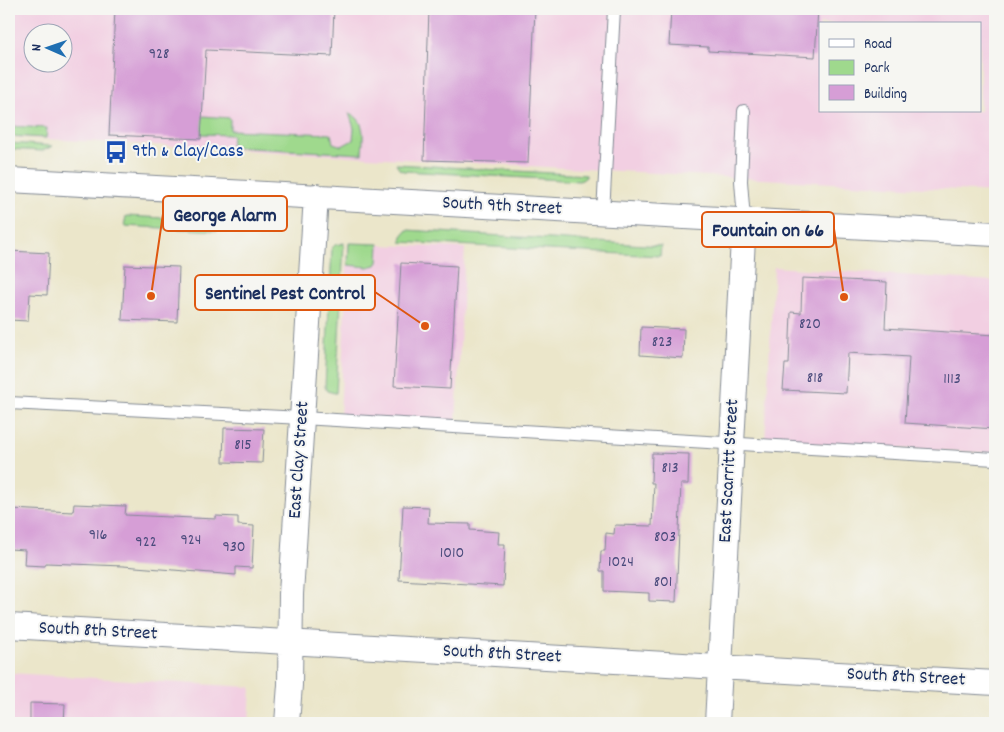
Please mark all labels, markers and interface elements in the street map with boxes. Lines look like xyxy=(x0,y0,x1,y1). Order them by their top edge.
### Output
north arrow xyxy=(22,22,72,72)
legend xyxy=(819,22,982,112)
text: Road xyxy=(864,34,892,56)
house number: 928 xyxy=(149,43,169,66)
text: N xyxy=(27,44,47,51)
text: Park xyxy=(864,58,890,80)
text: Building xyxy=(864,84,907,106)
bus stop icon: 9th & Clay/Cass xyxy=(103,139,129,165)
place label: 9th & Clay/Cass xyxy=(132,139,244,166)
street label: South 9th Street xyxy=(441,190,563,224)
callout: George Alarm xyxy=(163,196,287,231)
text: George Alarm xyxy=(173,203,277,231)
callout: Fountain on 66 xyxy=(702,212,834,247)
text: Fountain on 66 xyxy=(712,218,824,246)
callout: Sentinel Pest Control xyxy=(195,275,375,310)
text: Sentinel Pest Control xyxy=(205,281,365,309)
house number: 820 xyxy=(799,313,821,336)
house number: 823 xyxy=(652,331,672,354)
house number: 818 xyxy=(807,367,823,390)
house number: 1113 xyxy=(943,368,961,391)
street label: East Scarritt Street xyxy=(713,398,747,544)
street label: East Clay Street xyxy=(282,400,318,520)
house number: 815 xyxy=(234,434,252,457)
house number: 813 xyxy=(661,457,679,480)
house number: 916 xyxy=(89,524,107,547)
house number: 803 xyxy=(654,526,676,549)
house number: 924 xyxy=(181,529,201,552)
house number: 922 xyxy=(135,531,157,554)
house number: 930 xyxy=(222,536,246,559)
house number: 1010 xyxy=(440,542,464,565)
house number: 1024 xyxy=(608,551,634,574)
house number: 801 xyxy=(654,571,672,594)
street label: South 8th Street xyxy=(38,615,158,649)
street label: South 8th Street xyxy=(442,638,562,672)
street label: South 8th Street xyxy=(846,661,966,695)

